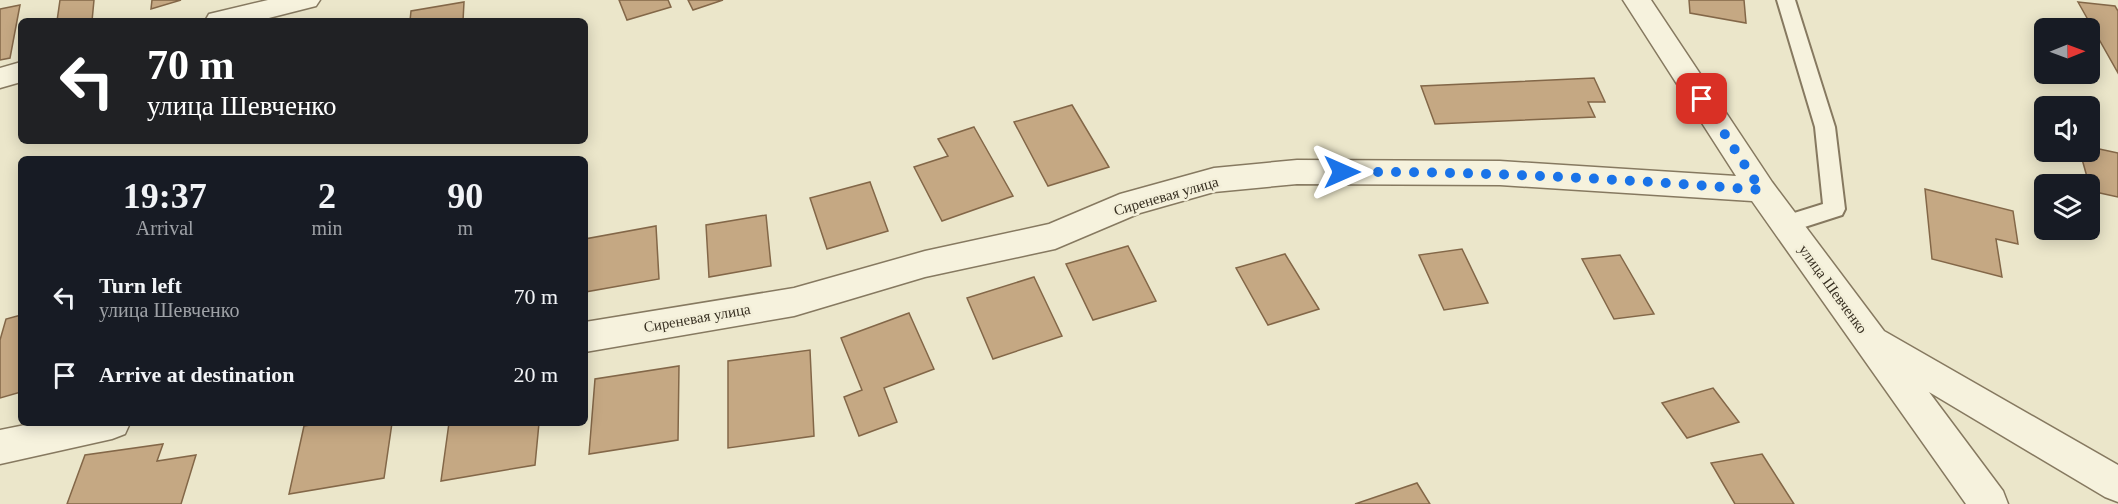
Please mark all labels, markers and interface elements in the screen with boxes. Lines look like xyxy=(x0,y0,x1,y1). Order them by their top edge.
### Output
north arrow xyxy=(2034,18,2100,84)
map controls xyxy=(2034,18,2100,240)
icon: left xyxy=(48,42,126,120)
text: 70 m xyxy=(147,42,235,88)
pin xyxy=(1676,73,1727,124)
icon: arrive xyxy=(1685,82,1718,115)
text: улица Шевченко xyxy=(147,91,337,121)
button: sound xyxy=(2034,96,2100,162)
position arrow xyxy=(1310,140,1374,204)
street label: Сиреневая улица xyxy=(1112,173,1220,219)
button: layers xyxy=(2034,174,2100,240)
text: 19:37 xyxy=(123,176,207,216)
text: 2 xyxy=(318,176,336,216)
text: 90 xyxy=(447,176,483,216)
text: Arrival xyxy=(136,217,194,239)
text: min xyxy=(311,217,343,239)
text: m xyxy=(458,217,473,239)
street label: улица Шевченко xyxy=(1796,242,1870,336)
text: Turn left xyxy=(99,273,182,298)
icon: left xyxy=(48,281,81,314)
text: 70 m xyxy=(513,284,558,309)
text: улица Шевченко xyxy=(99,299,239,321)
street label: Сиреневая улица xyxy=(642,301,752,335)
icon: arrive xyxy=(48,359,81,392)
text: Arrive at destination xyxy=(99,362,295,387)
text: 20 m xyxy=(513,362,558,387)

